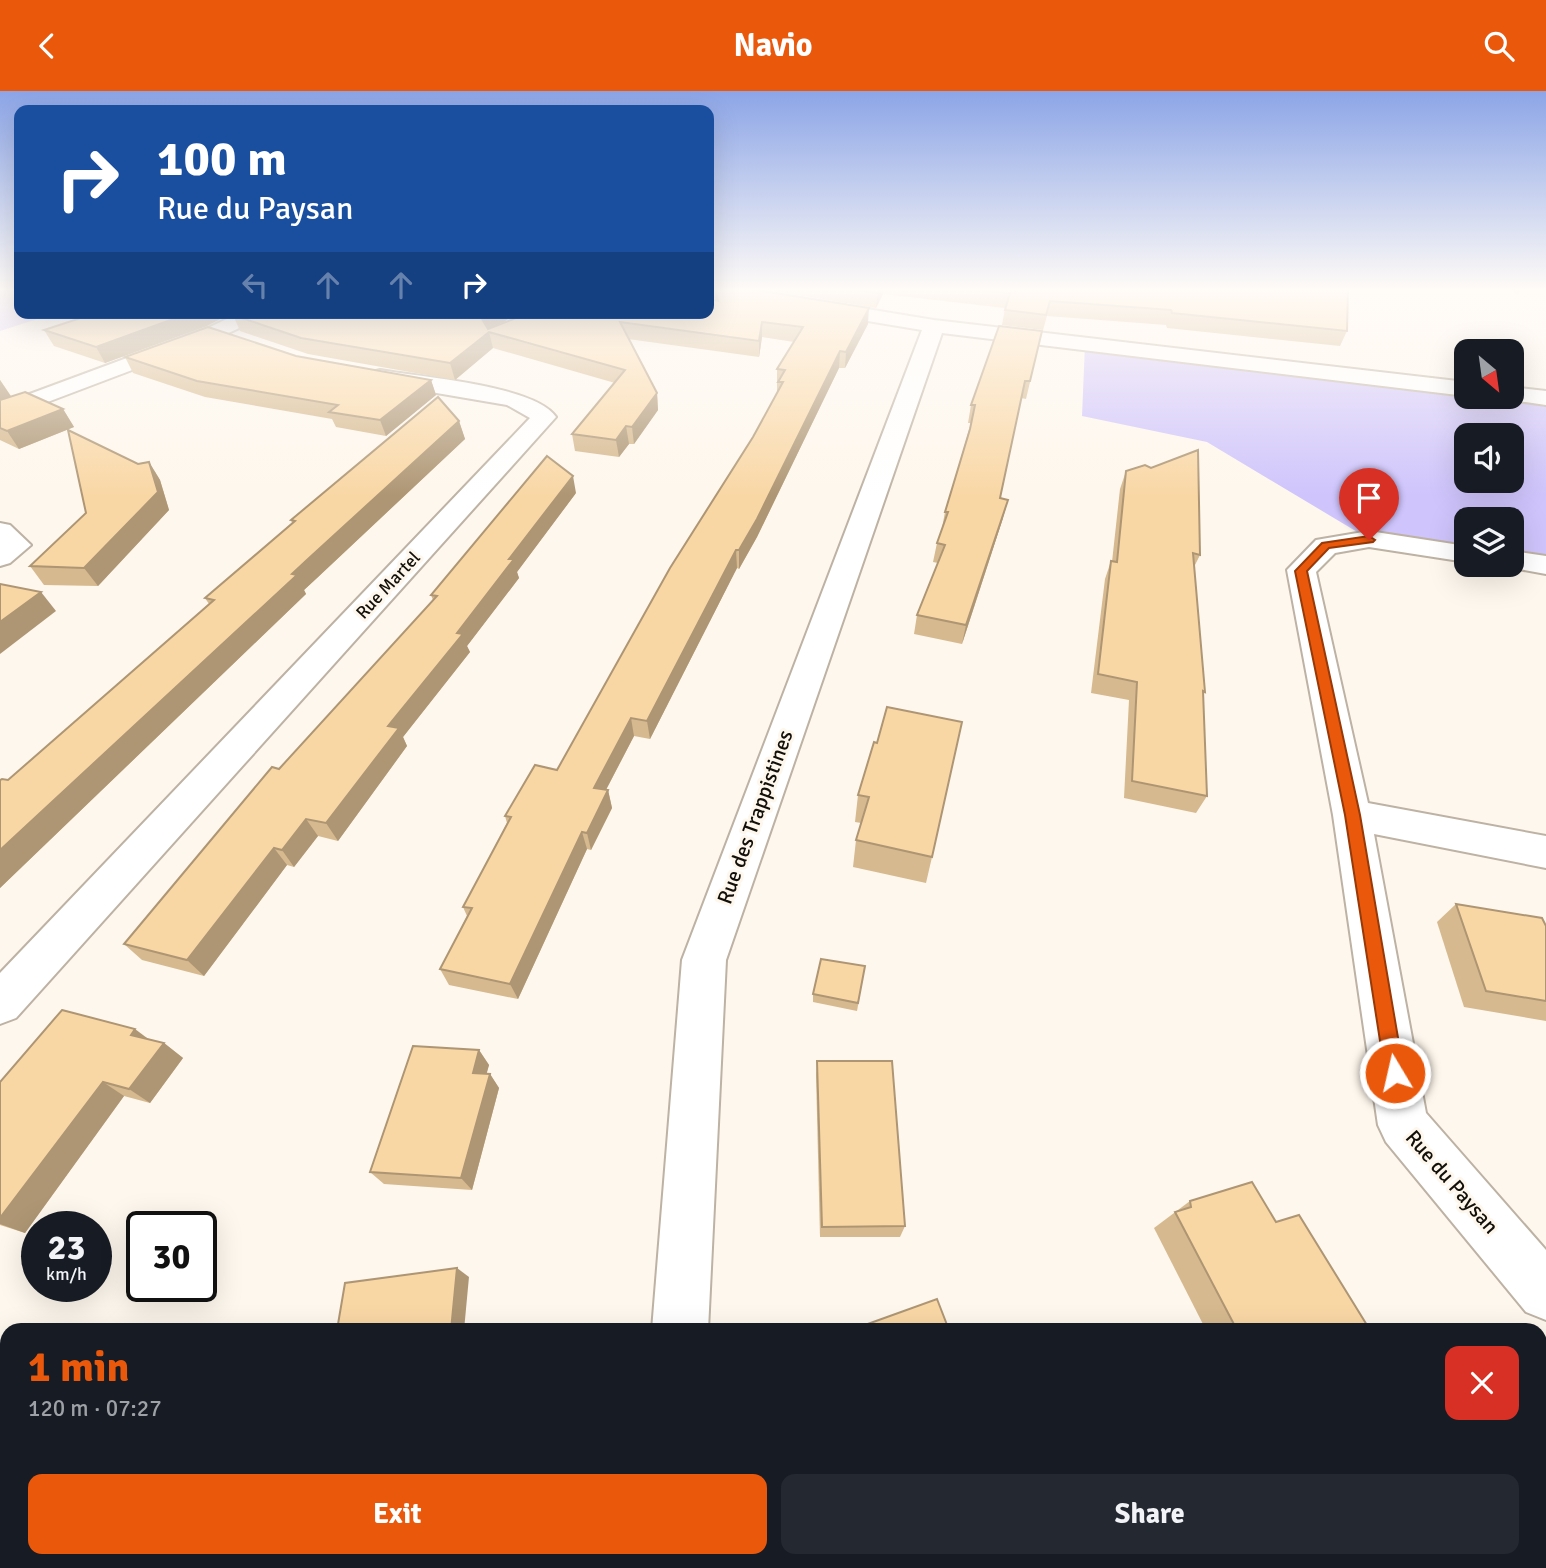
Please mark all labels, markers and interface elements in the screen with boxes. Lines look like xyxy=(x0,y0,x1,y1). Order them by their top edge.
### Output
text: Navio xyxy=(733,26,813,65)
icon: back xyxy=(28,27,66,65)
icon: search xyxy=(1480,27,1518,65)
text: 100 m xyxy=(157,129,287,189)
icon: right xyxy=(42,133,133,224)
text: Rue du Paysan xyxy=(157,189,353,228)
icon: left xyxy=(236,266,274,304)
icon: ahead xyxy=(309,266,347,304)
icon: ahead xyxy=(382,266,420,304)
icon: right xyxy=(455,266,493,304)
north arrow xyxy=(1454,339,1524,409)
map controls xyxy=(1454,339,1524,577)
button: sound xyxy=(1454,423,1524,493)
pin xyxy=(1339,468,1399,540)
icon: arrive xyxy=(1350,479,1388,517)
button: layers xyxy=(1454,507,1524,577)
street label: Rue Martel xyxy=(351,547,425,623)
street label: Rue des Trappistines xyxy=(711,726,799,908)
position arrow xyxy=(1358,1036,1432,1110)
street label: Rue du Paysan xyxy=(1400,1125,1504,1239)
speed limit sign: 30 xyxy=(126,1211,217,1302)
text: 23 xyxy=(48,1226,85,1269)
text: km/h xyxy=(46,1263,87,1285)
text: 1 min xyxy=(28,1342,129,1393)
button: close xyxy=(1445,1346,1519,1420)
text: 120 m · 07:27 xyxy=(28,1394,162,1423)
button: Exit xyxy=(28,1474,767,1554)
button: Share xyxy=(781,1474,1519,1554)

